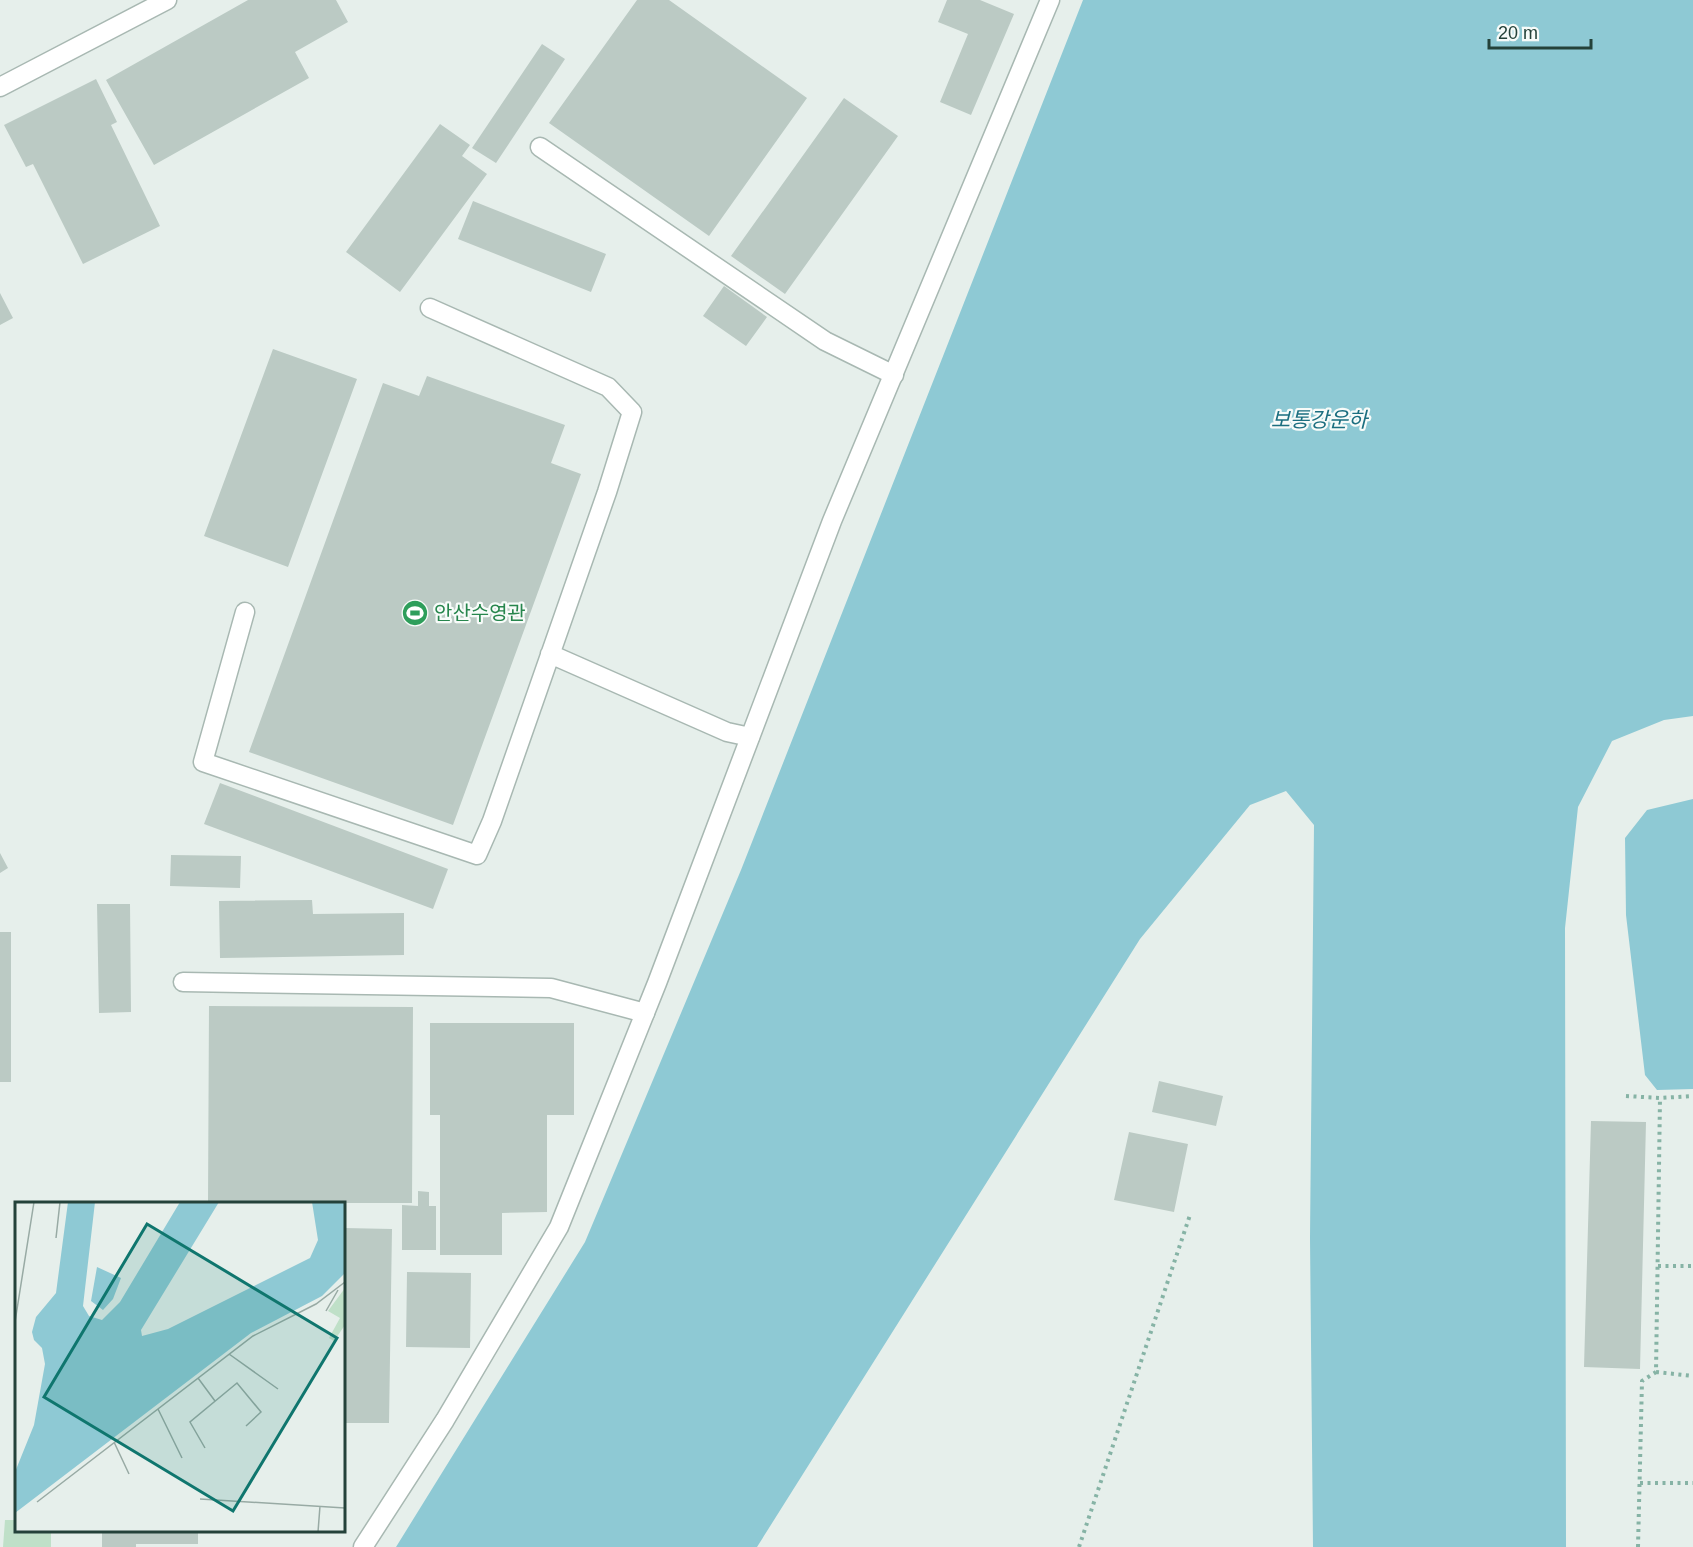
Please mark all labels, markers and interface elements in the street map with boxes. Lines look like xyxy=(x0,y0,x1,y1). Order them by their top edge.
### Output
scale bar xyxy=(1489,12,1591,50)
text: 20 m xyxy=(1498,23,1538,43)
water label: 보통강운하 xyxy=(1271,408,1370,431)
sports icon: 안산수영관 xyxy=(400,598,430,628)
place label: 안산수영관 xyxy=(434,602,526,624)
inset map xyxy=(15,1202,345,1532)

